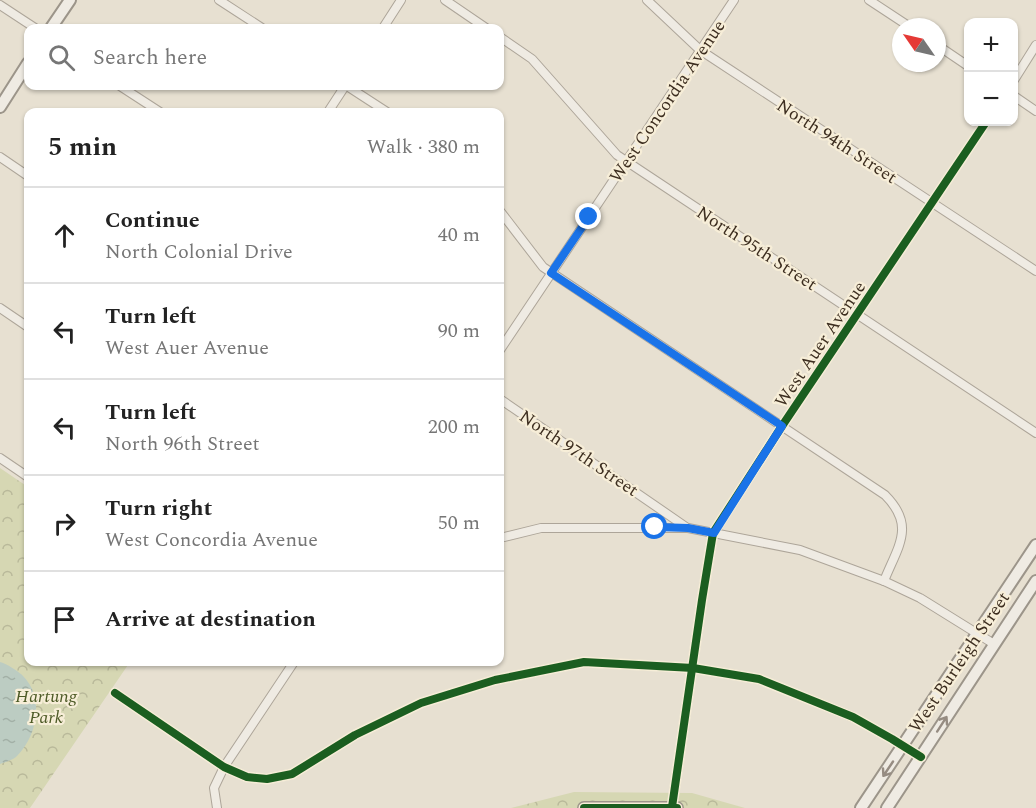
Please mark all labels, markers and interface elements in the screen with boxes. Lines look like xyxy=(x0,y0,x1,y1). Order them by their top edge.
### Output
street label: West Concordia Avenue xyxy=(603,14,732,188)
north arrow xyxy=(892,18,946,72)
map controls xyxy=(964,18,1018,126)
button: + xyxy=(964,18,1018,72)
search box xyxy=(24,24,504,90)
icon: search xyxy=(45,41,78,74)
text: Search here xyxy=(93,41,207,74)
button: − xyxy=(964,72,1018,126)
street label: North 94th Street xyxy=(771,92,902,191)
text: 5 min xyxy=(48,127,117,167)
text: Walk · 380 m xyxy=(367,132,480,162)
street label: North 95th Street xyxy=(691,199,822,298)
route end xyxy=(575,203,601,229)
text: Continue xyxy=(105,204,200,237)
icon: ahead xyxy=(48,219,81,252)
text: 40 m xyxy=(438,220,480,250)
text: North Colonial Drive xyxy=(105,237,293,267)
street label: West Auer Avenue xyxy=(768,276,873,413)
text: Turn left xyxy=(105,300,197,333)
icon: left xyxy=(48,315,81,348)
text: 90 m xyxy=(438,316,480,346)
text: West Auer Avenue xyxy=(105,333,269,363)
text: Turn left xyxy=(105,396,197,429)
street label: North 97th Street xyxy=(513,403,644,504)
icon: left xyxy=(48,411,81,444)
text: 200 m xyxy=(428,412,480,442)
text: North 96th Street xyxy=(105,429,260,459)
text: Turn right xyxy=(105,492,212,525)
icon: right xyxy=(48,507,81,540)
text: 50 m xyxy=(438,508,480,538)
route start xyxy=(641,513,667,539)
text: West Concordia Avenue xyxy=(105,525,318,555)
street label: West Burleigh Street xyxy=(902,586,1017,738)
icon: arrive xyxy=(48,603,81,636)
text: Arrive at destination xyxy=(105,603,316,636)
park label: Hartung Park xyxy=(15,683,78,731)
one-way arrow xyxy=(937,716,949,733)
one-way arrow xyxy=(882,760,894,776)

